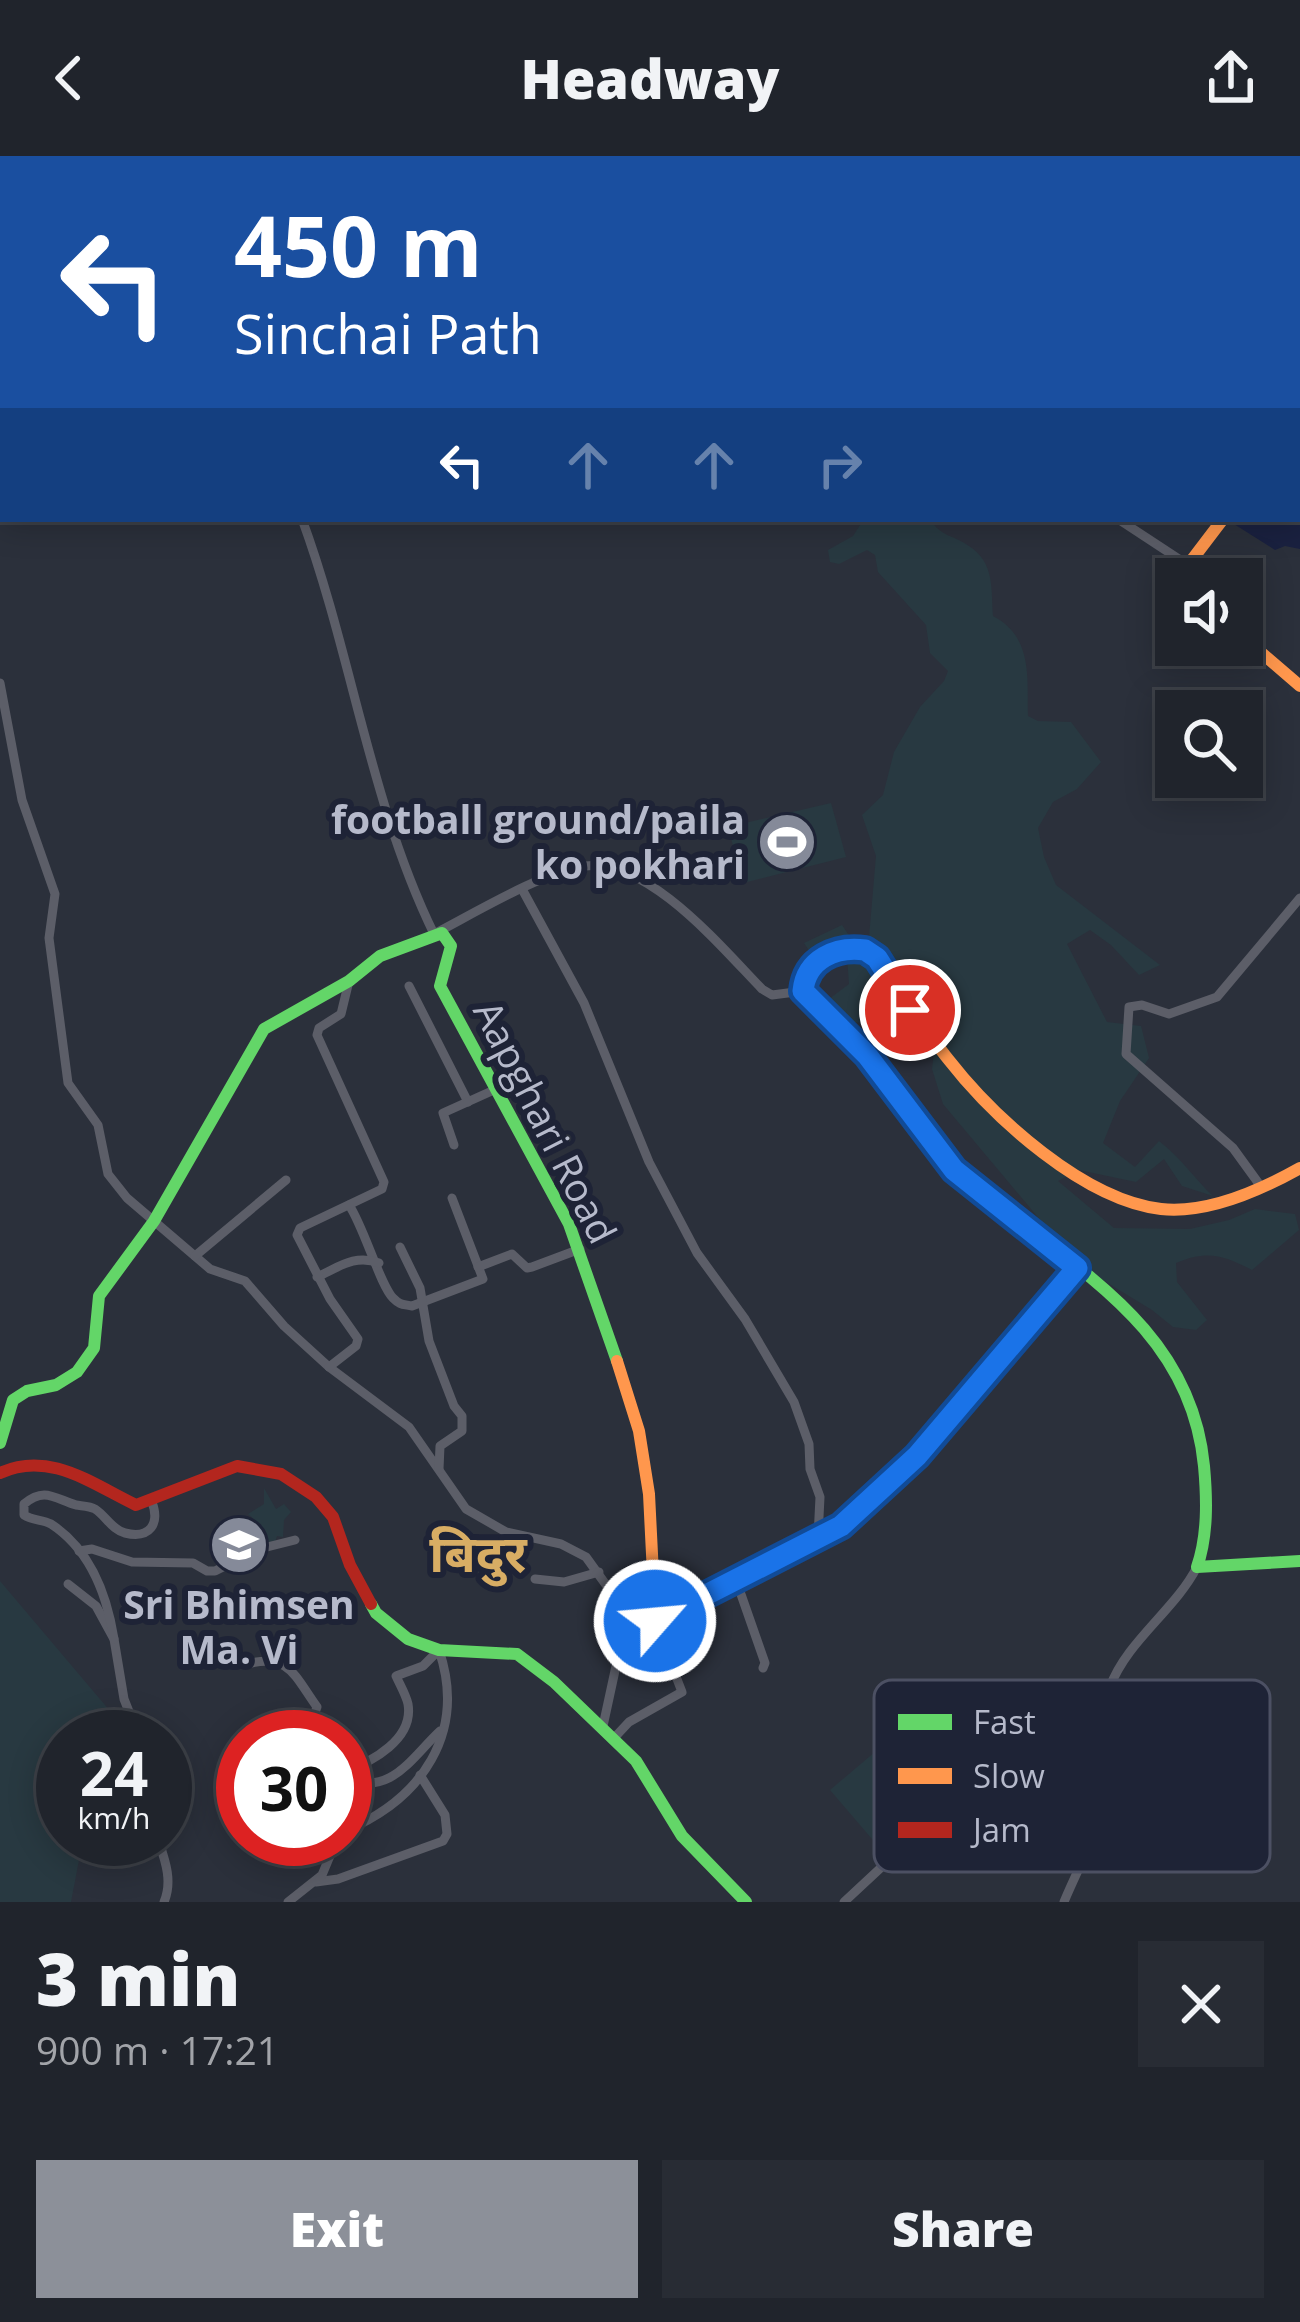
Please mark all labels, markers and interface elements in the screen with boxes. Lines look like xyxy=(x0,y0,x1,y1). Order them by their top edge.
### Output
text: Headway xyxy=(521,41,779,115)
icon: back xyxy=(36,45,102,111)
icon: share xyxy=(1198,45,1264,111)
text: 450 m xyxy=(234,187,482,302)
icon: left xyxy=(36,204,192,360)
text: Sinchai Path xyxy=(234,296,542,370)
icon: left xyxy=(429,432,495,498)
icon: ahead xyxy=(555,432,621,498)
icon: ahead xyxy=(681,432,747,498)
icon: right xyxy=(807,432,873,498)
map controls xyxy=(1155,558,1263,798)
button: sound xyxy=(1155,558,1263,666)
button: search xyxy=(1155,690,1263,798)
place label: football ground/paila ko pokhari xyxy=(331,792,745,890)
sports icon: football ground/paila ko pokhari xyxy=(756,811,818,873)
pin xyxy=(859,959,961,1061)
icon: arrive xyxy=(877,977,943,1043)
street label: Aapghari Road xyxy=(462,991,630,1252)
school or university icon: Sri Bhimsen Ma. Vi xyxy=(208,1514,270,1576)
district label: बिदुर xyxy=(429,1517,528,1587)
position arrow xyxy=(592,1558,718,1684)
place label: Sri Bhimsen Ma. Vi xyxy=(123,1577,355,1675)
legend xyxy=(874,1680,1270,1872)
text: Fast xyxy=(973,1699,1036,1744)
speed limit sign: 30 xyxy=(216,1710,372,1866)
text: 24 xyxy=(80,1732,148,1814)
text: Slow xyxy=(973,1753,1045,1798)
text: km/h xyxy=(78,1797,150,1838)
text: Jam xyxy=(970,1807,1031,1852)
text: 3 min xyxy=(36,1929,241,2027)
button: close xyxy=(1138,1941,1264,2067)
text: 900 m · 17:21 xyxy=(36,2023,279,2076)
button: Exit xyxy=(36,2160,638,2298)
button: Share xyxy=(662,2160,1264,2298)

